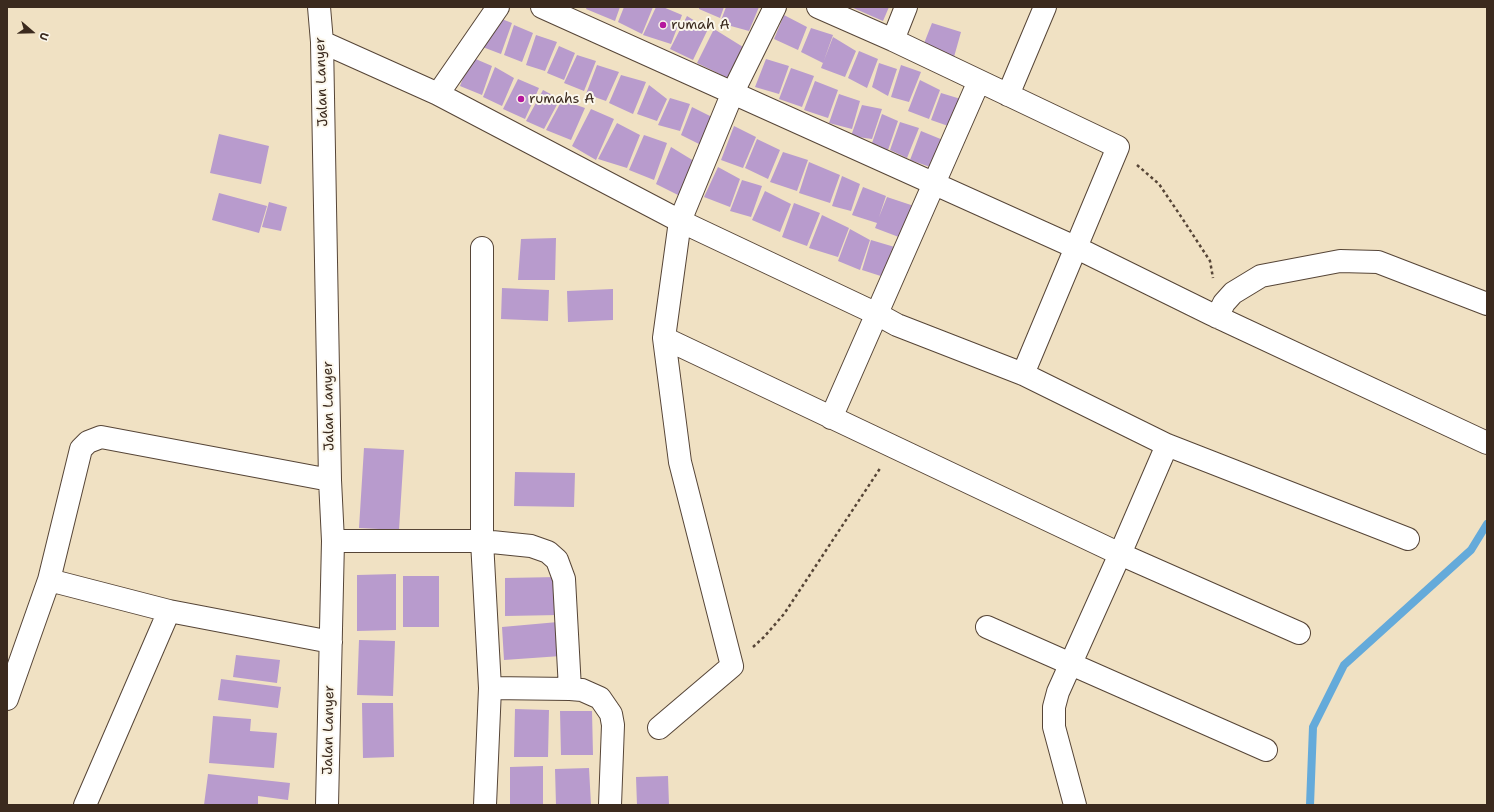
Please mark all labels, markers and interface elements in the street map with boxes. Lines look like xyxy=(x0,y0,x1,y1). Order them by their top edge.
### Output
north arrow xyxy=(12,12,52,52)
place label: rumah A xyxy=(671,17,730,33)
marker: rumah A xyxy=(658,20,668,30)
text: U xyxy=(35,30,52,42)
street label: Jalan Lanyer xyxy=(312,37,332,127)
place label: rumahs A xyxy=(529,91,594,107)
marker: rumahs A xyxy=(516,94,526,104)
street label: Jalan Lanyer xyxy=(320,361,338,451)
street label: Jalan Lanyer xyxy=(320,685,338,775)

